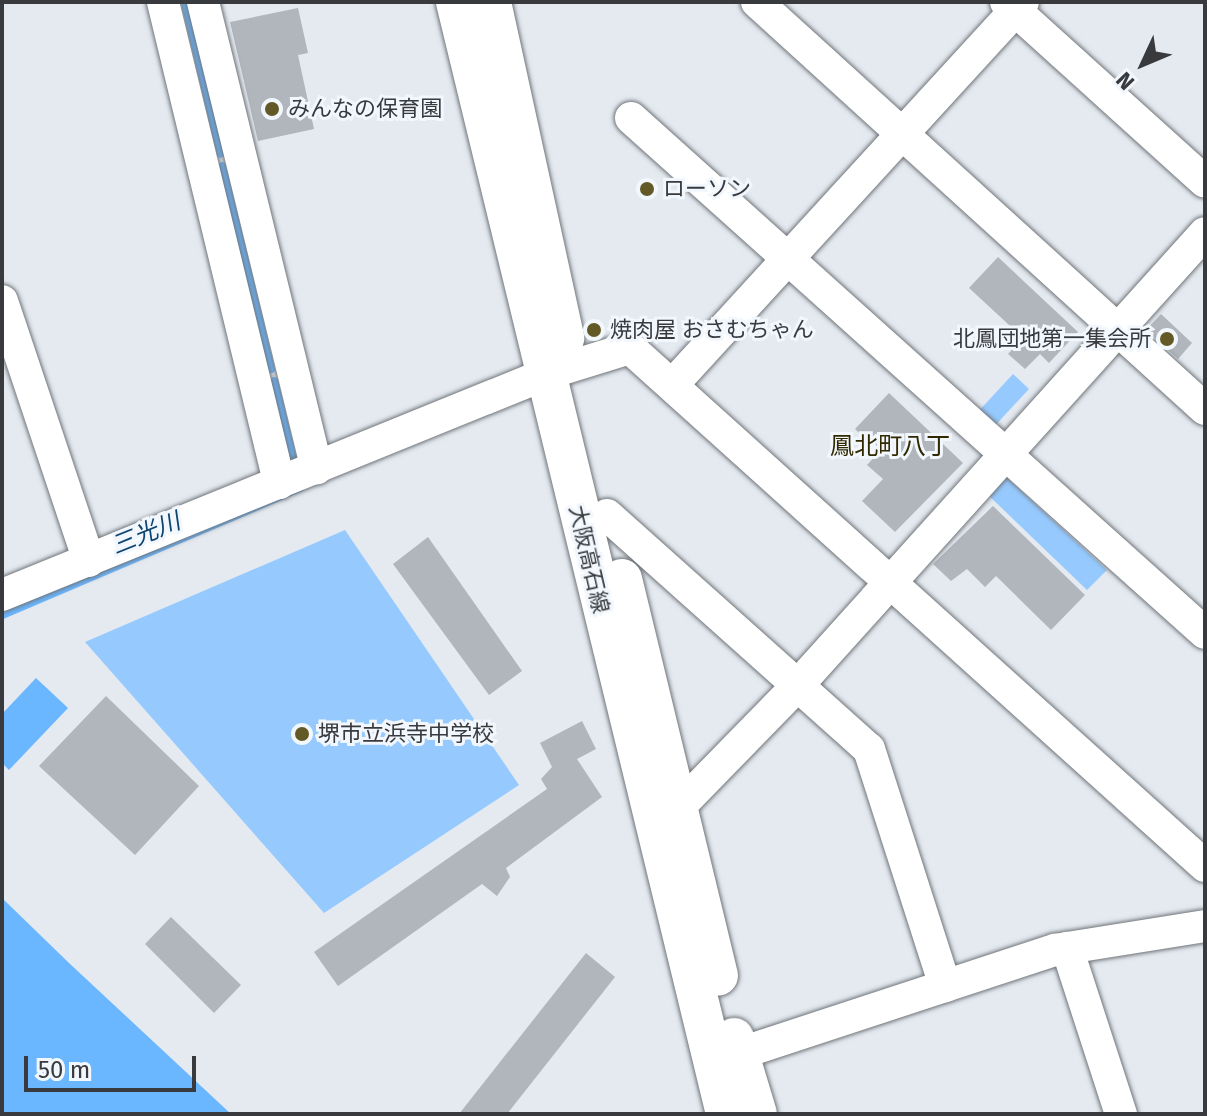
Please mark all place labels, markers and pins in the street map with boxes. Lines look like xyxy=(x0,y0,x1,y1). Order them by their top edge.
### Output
place label: みんなの保育園 xyxy=(288,96,442,122)
marker: みんなの保育園 xyxy=(263,100,281,118)
place label: ローソン xyxy=(663,176,751,202)
marker: ローソン xyxy=(638,180,656,198)
place label: 焼肉屋 おさむちゃん xyxy=(610,317,814,343)
marker: 焼肉屋 おさむちゃん xyxy=(585,321,603,339)
place label: 北鳳団地第一集会所 xyxy=(953,326,1151,352)
marker: 北鳳団地第一集会所 xyxy=(1158,330,1176,348)
place label: 堺市立浜寺中学校 xyxy=(318,721,494,747)
marker: 堺市立浜寺中学校 xyxy=(293,725,311,743)

